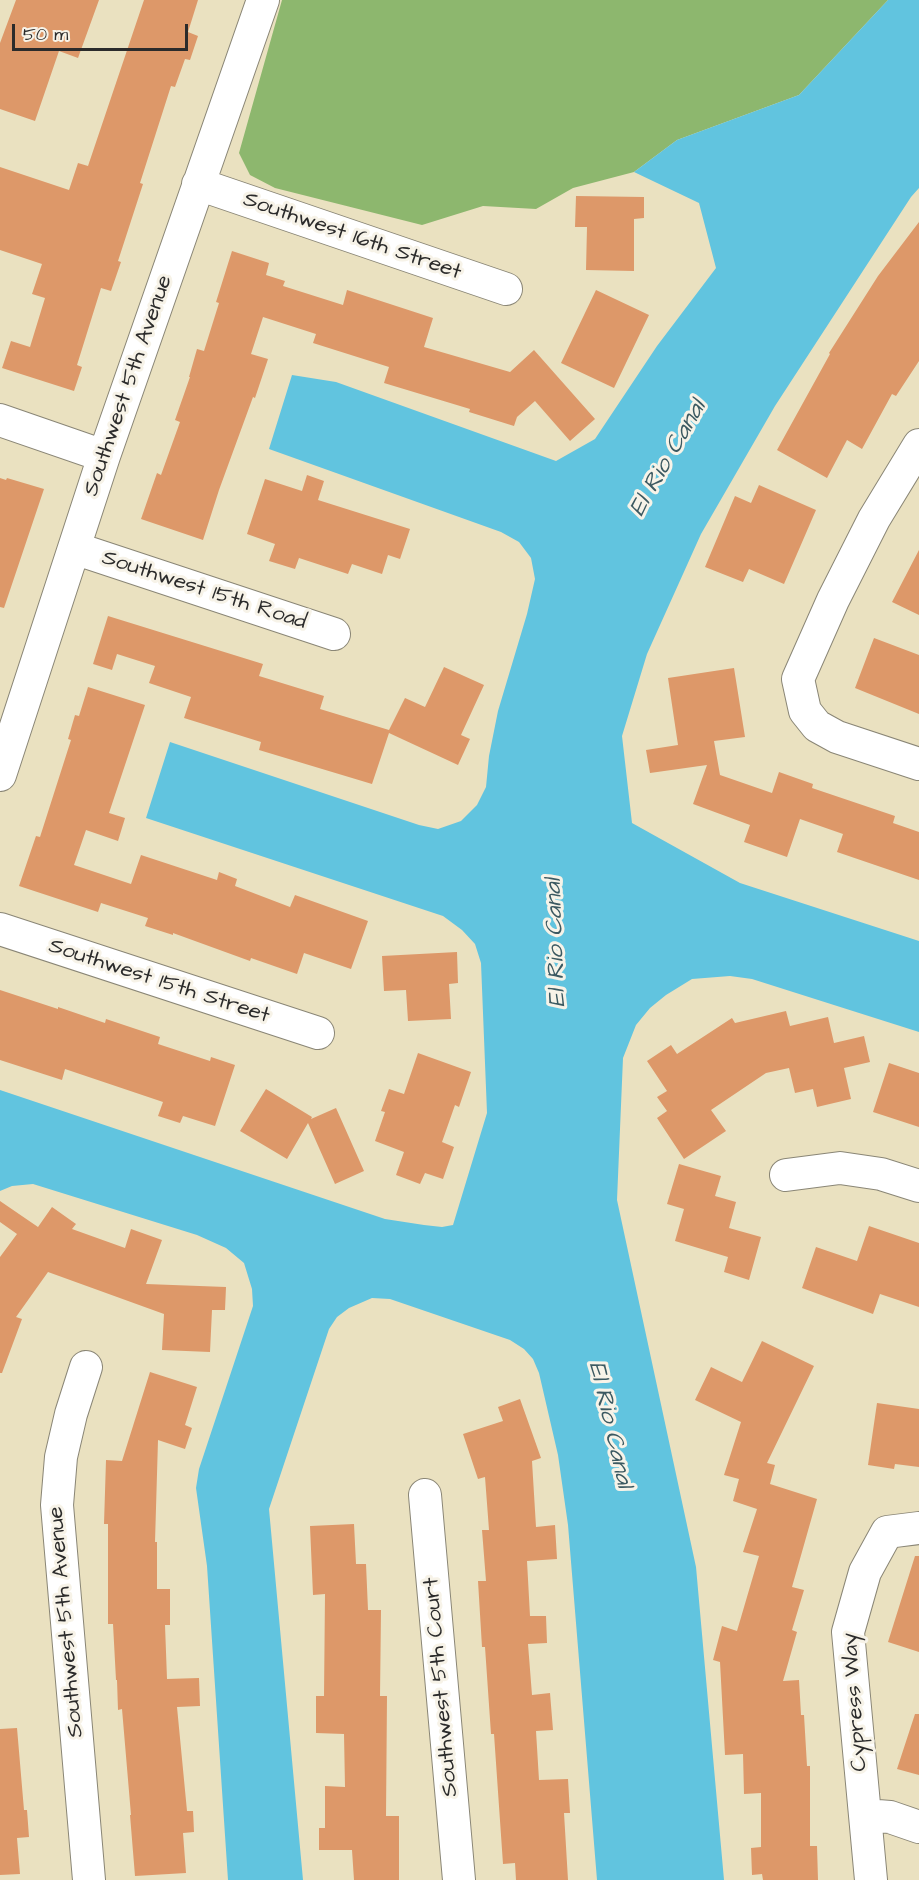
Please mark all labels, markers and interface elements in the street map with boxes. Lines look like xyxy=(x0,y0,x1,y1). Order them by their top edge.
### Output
scale bar xyxy=(15,12,190,50)
text: 50 m xyxy=(23,22,68,47)
street label: Southwest 16th Street xyxy=(239,187,465,287)
street label: Southwest 5th Avenue xyxy=(79,272,179,500)
water label: El Rio Canal xyxy=(624,396,714,522)
street label: Southwest 15th Road xyxy=(98,545,310,637)
water label: El Rio Canal xyxy=(540,878,574,1008)
street label: Southwest 15th Street xyxy=(45,934,273,1030)
water label: El Rio Canal xyxy=(581,1359,637,1491)
street label: Southwest 5th Avenue xyxy=(44,1506,90,1738)
street label: Southwest 5th Court xyxy=(419,1576,465,1798)
street label: Cypress Way xyxy=(838,1632,874,1772)

